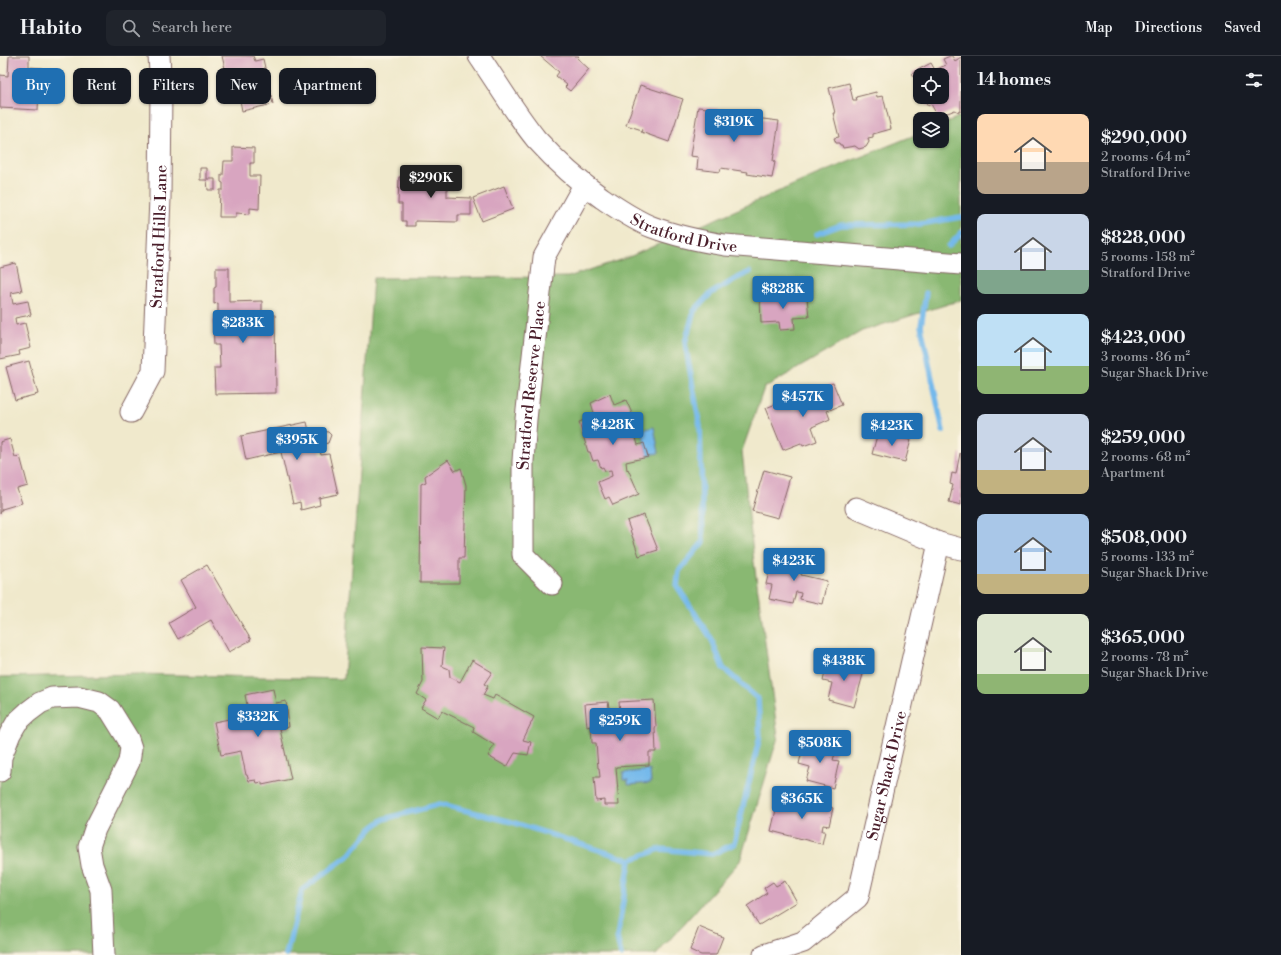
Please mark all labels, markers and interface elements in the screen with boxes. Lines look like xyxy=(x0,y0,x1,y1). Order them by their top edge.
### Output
search box xyxy=(106,10,386,46)
text: Habito xyxy=(20,16,82,40)
icon: search xyxy=(120,17,142,39)
text: Search here xyxy=(152,18,232,37)
text: Map xyxy=(1085,19,1113,37)
text: Directions xyxy=(1135,19,1202,37)
text: Saved xyxy=(1224,19,1261,37)
chip: Buy xyxy=(12,68,65,104)
chip: Rent xyxy=(73,68,131,104)
chip: Filters xyxy=(139,68,208,104)
chip: New xyxy=(216,68,271,104)
chip: Apartment xyxy=(279,68,376,104)
map controls xyxy=(913,68,949,148)
button: locate xyxy=(913,68,949,104)
text: 14 homes xyxy=(977,69,1051,91)
icon: filters xyxy=(1243,69,1265,91)
pin: $319K xyxy=(706,109,762,143)
button: layers xyxy=(913,112,949,148)
text: $319K xyxy=(714,114,754,130)
text: $290,000 xyxy=(1101,127,1187,149)
icon: home xyxy=(1009,130,1057,178)
text: 2 rooms · 64 m² xyxy=(1101,149,1190,165)
street label: Stratford Hills Lane xyxy=(147,165,171,309)
pin: $290K xyxy=(403,165,459,199)
text: Stratford Drive xyxy=(1101,165,1190,181)
text: $290K xyxy=(409,170,453,186)
street label: Stratford Drive xyxy=(627,209,738,257)
text: $828,000 xyxy=(1101,227,1186,249)
icon: home xyxy=(1009,230,1057,278)
text: 5 rooms · 158 m² xyxy=(1101,249,1195,265)
text: Stratford Drive xyxy=(1101,265,1190,281)
pin: $828K xyxy=(755,276,811,310)
text: $828K xyxy=(762,281,804,297)
street label: Stratford Reserve Place xyxy=(514,300,550,470)
pin: $283K xyxy=(215,310,271,344)
text: $283K xyxy=(222,315,264,331)
text: $423,000 xyxy=(1101,327,1186,349)
icon: home xyxy=(1009,330,1057,378)
text: 3 rooms · 86 m² xyxy=(1101,349,1190,365)
text: Sugar Shack Drive xyxy=(1101,365,1208,381)
pin: $457K xyxy=(775,384,831,418)
text: $457K xyxy=(782,389,824,405)
pin: $428K xyxy=(585,412,641,446)
pin: $423K xyxy=(864,413,920,447)
text: $428K xyxy=(591,417,635,433)
text: $423K xyxy=(871,418,913,434)
pin: $395K xyxy=(269,427,325,461)
text: $259,000 xyxy=(1101,427,1185,449)
icon: home xyxy=(1009,430,1057,478)
text: $395K xyxy=(276,432,318,448)
text: 2 rooms · 68 m² xyxy=(1101,449,1190,465)
text: Apartment xyxy=(1101,465,1165,481)
text: $508,000 xyxy=(1101,527,1187,549)
icon: home xyxy=(1009,530,1057,578)
pin: $423K xyxy=(766,548,822,582)
text: 5 rooms · 133 m² xyxy=(1101,549,1194,565)
text: $423K xyxy=(773,553,815,569)
text: Sugar Shack Drive xyxy=(1101,565,1208,581)
text: $365,000 xyxy=(1101,627,1185,649)
icon: home xyxy=(1009,630,1057,678)
pin: $438K xyxy=(816,648,872,682)
text: 2 rooms · 78 m² xyxy=(1101,649,1189,665)
text: $438K xyxy=(822,653,866,669)
text: Sugar Shack Drive xyxy=(1101,665,1208,681)
pin: $332K xyxy=(230,704,286,738)
pin: $259K xyxy=(592,708,648,742)
text: $332K xyxy=(237,709,279,725)
street label: Sugar Shack Drive xyxy=(862,709,911,842)
text: $259K xyxy=(599,713,641,729)
pin: $508K xyxy=(792,730,848,764)
text: $508K xyxy=(798,735,842,751)
pin: $365K xyxy=(774,786,830,820)
text: $365K xyxy=(781,791,823,807)

